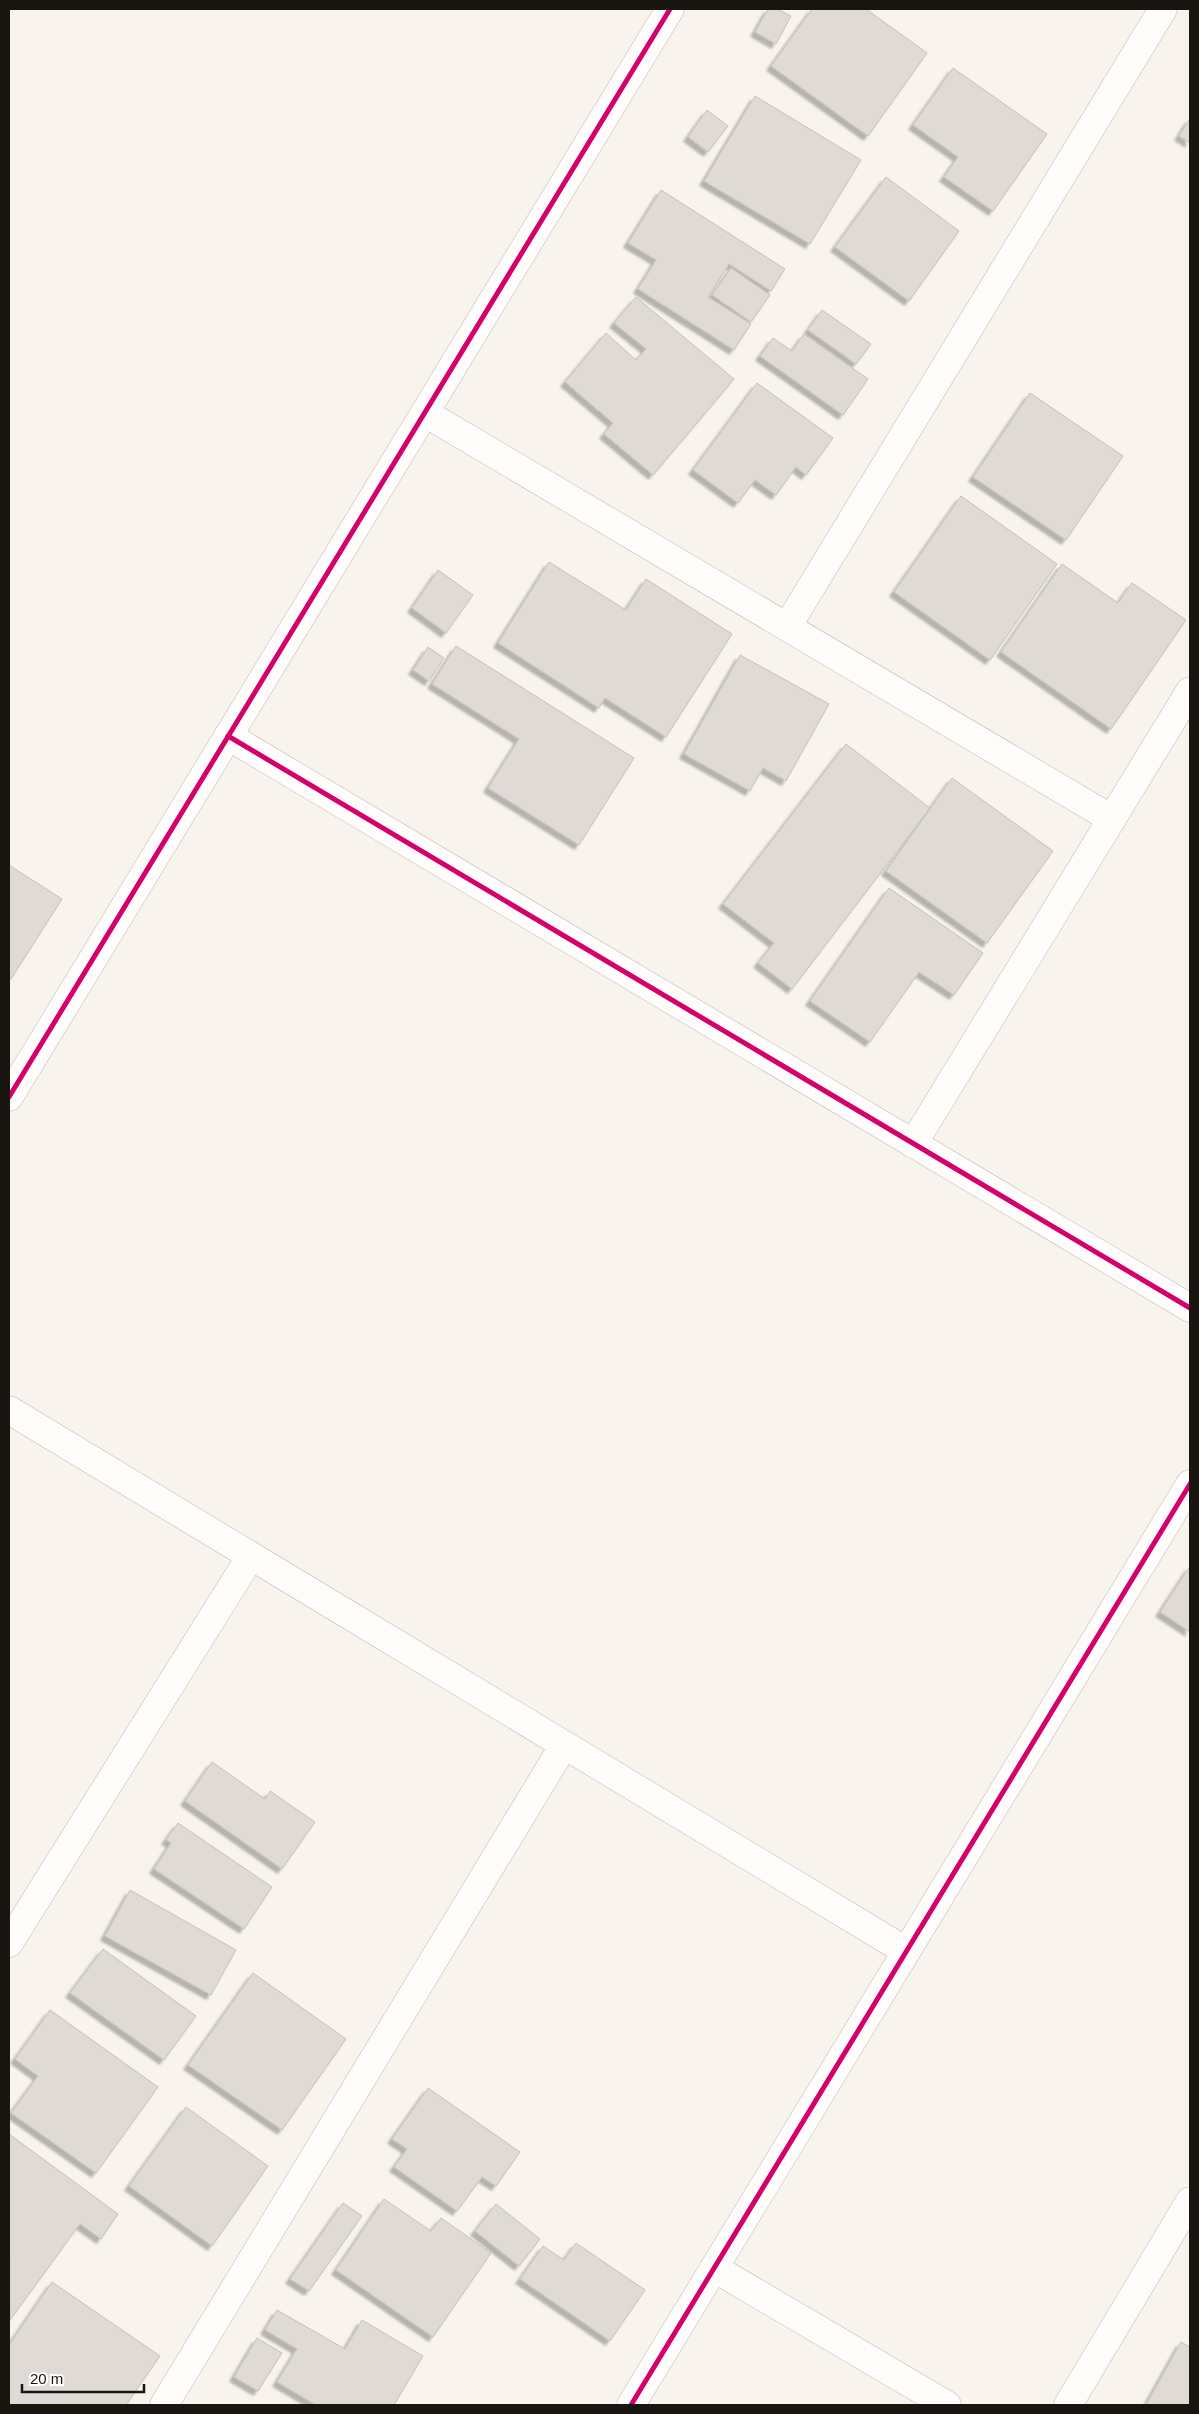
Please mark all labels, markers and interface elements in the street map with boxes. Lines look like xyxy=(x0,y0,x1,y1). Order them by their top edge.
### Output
scale bar xyxy=(22,2362,145,2394)
text: 20 m xyxy=(30,2370,63,2387)

